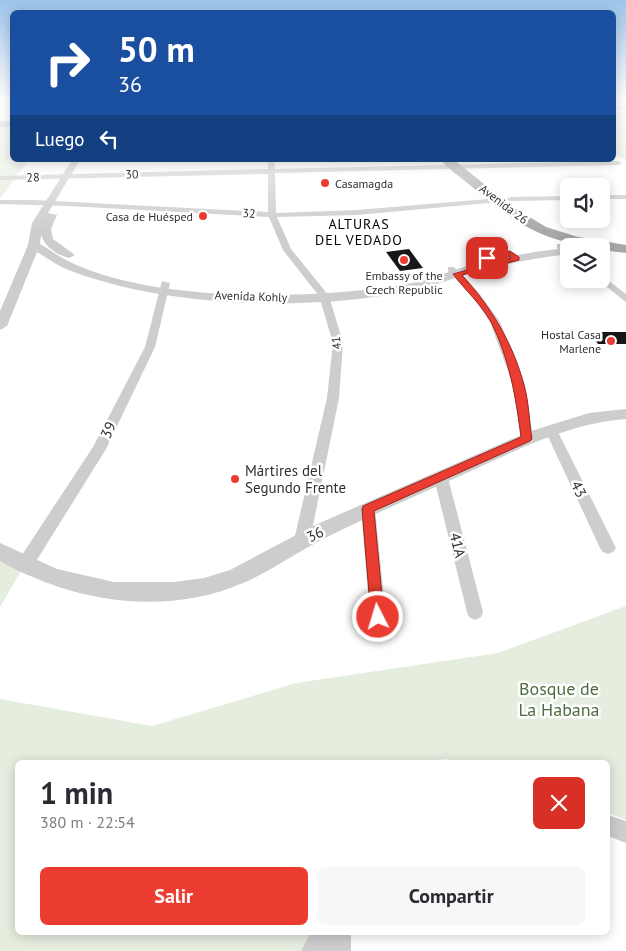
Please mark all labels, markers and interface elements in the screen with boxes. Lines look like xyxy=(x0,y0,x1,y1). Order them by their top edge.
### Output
text: 50 m xyxy=(118,26,195,72)
icon: right xyxy=(35,30,100,95)
text: 36 xyxy=(118,70,142,98)
icon: left xyxy=(95,125,123,153)
text: Luego xyxy=(35,127,85,151)
street label: 30 xyxy=(125,166,139,182)
street label: 28 xyxy=(26,169,40,185)
place label: Casamagda xyxy=(335,176,393,191)
marker: Casamagda xyxy=(319,177,331,189)
map controls xyxy=(560,178,610,288)
button: sound xyxy=(560,178,610,228)
street label: Avenida 26 xyxy=(477,181,531,227)
street label: 32 xyxy=(242,205,256,221)
place label: Casa de Huésped xyxy=(106,209,193,224)
marker: Casa de Huésped xyxy=(197,210,209,222)
district label: ALTURAS DEL VEDADO xyxy=(315,215,403,249)
pin xyxy=(466,237,508,279)
button: layers xyxy=(560,238,610,288)
icon: arrive xyxy=(473,244,501,272)
marker: Embassy of the Czech Republic xyxy=(398,254,410,266)
place label: Embassy of the Czech Republic xyxy=(365,268,443,297)
street label: Avenida Kohly xyxy=(214,287,288,305)
place label: Hostal Casa Marlene xyxy=(541,327,601,356)
marker: Hostal Casa Marlene xyxy=(605,335,617,347)
street label: 41 xyxy=(328,336,344,350)
street label: 39 xyxy=(96,419,120,441)
place label: Mártires del Segundo Frente xyxy=(245,461,346,497)
marker: Mártires del Segundo Frente xyxy=(229,473,241,485)
street label: 43 xyxy=(567,477,591,501)
street label: 36 xyxy=(303,522,327,546)
street label: 41A xyxy=(446,531,470,560)
position arrow xyxy=(351,590,403,642)
park label: Bosque de La Habana xyxy=(518,677,600,721)
text: 1 min xyxy=(40,773,113,812)
button: close xyxy=(533,777,585,829)
text: 380 m · 22:54 xyxy=(40,812,135,832)
button: Salir xyxy=(40,867,308,925)
button: Compartir xyxy=(318,867,585,925)

